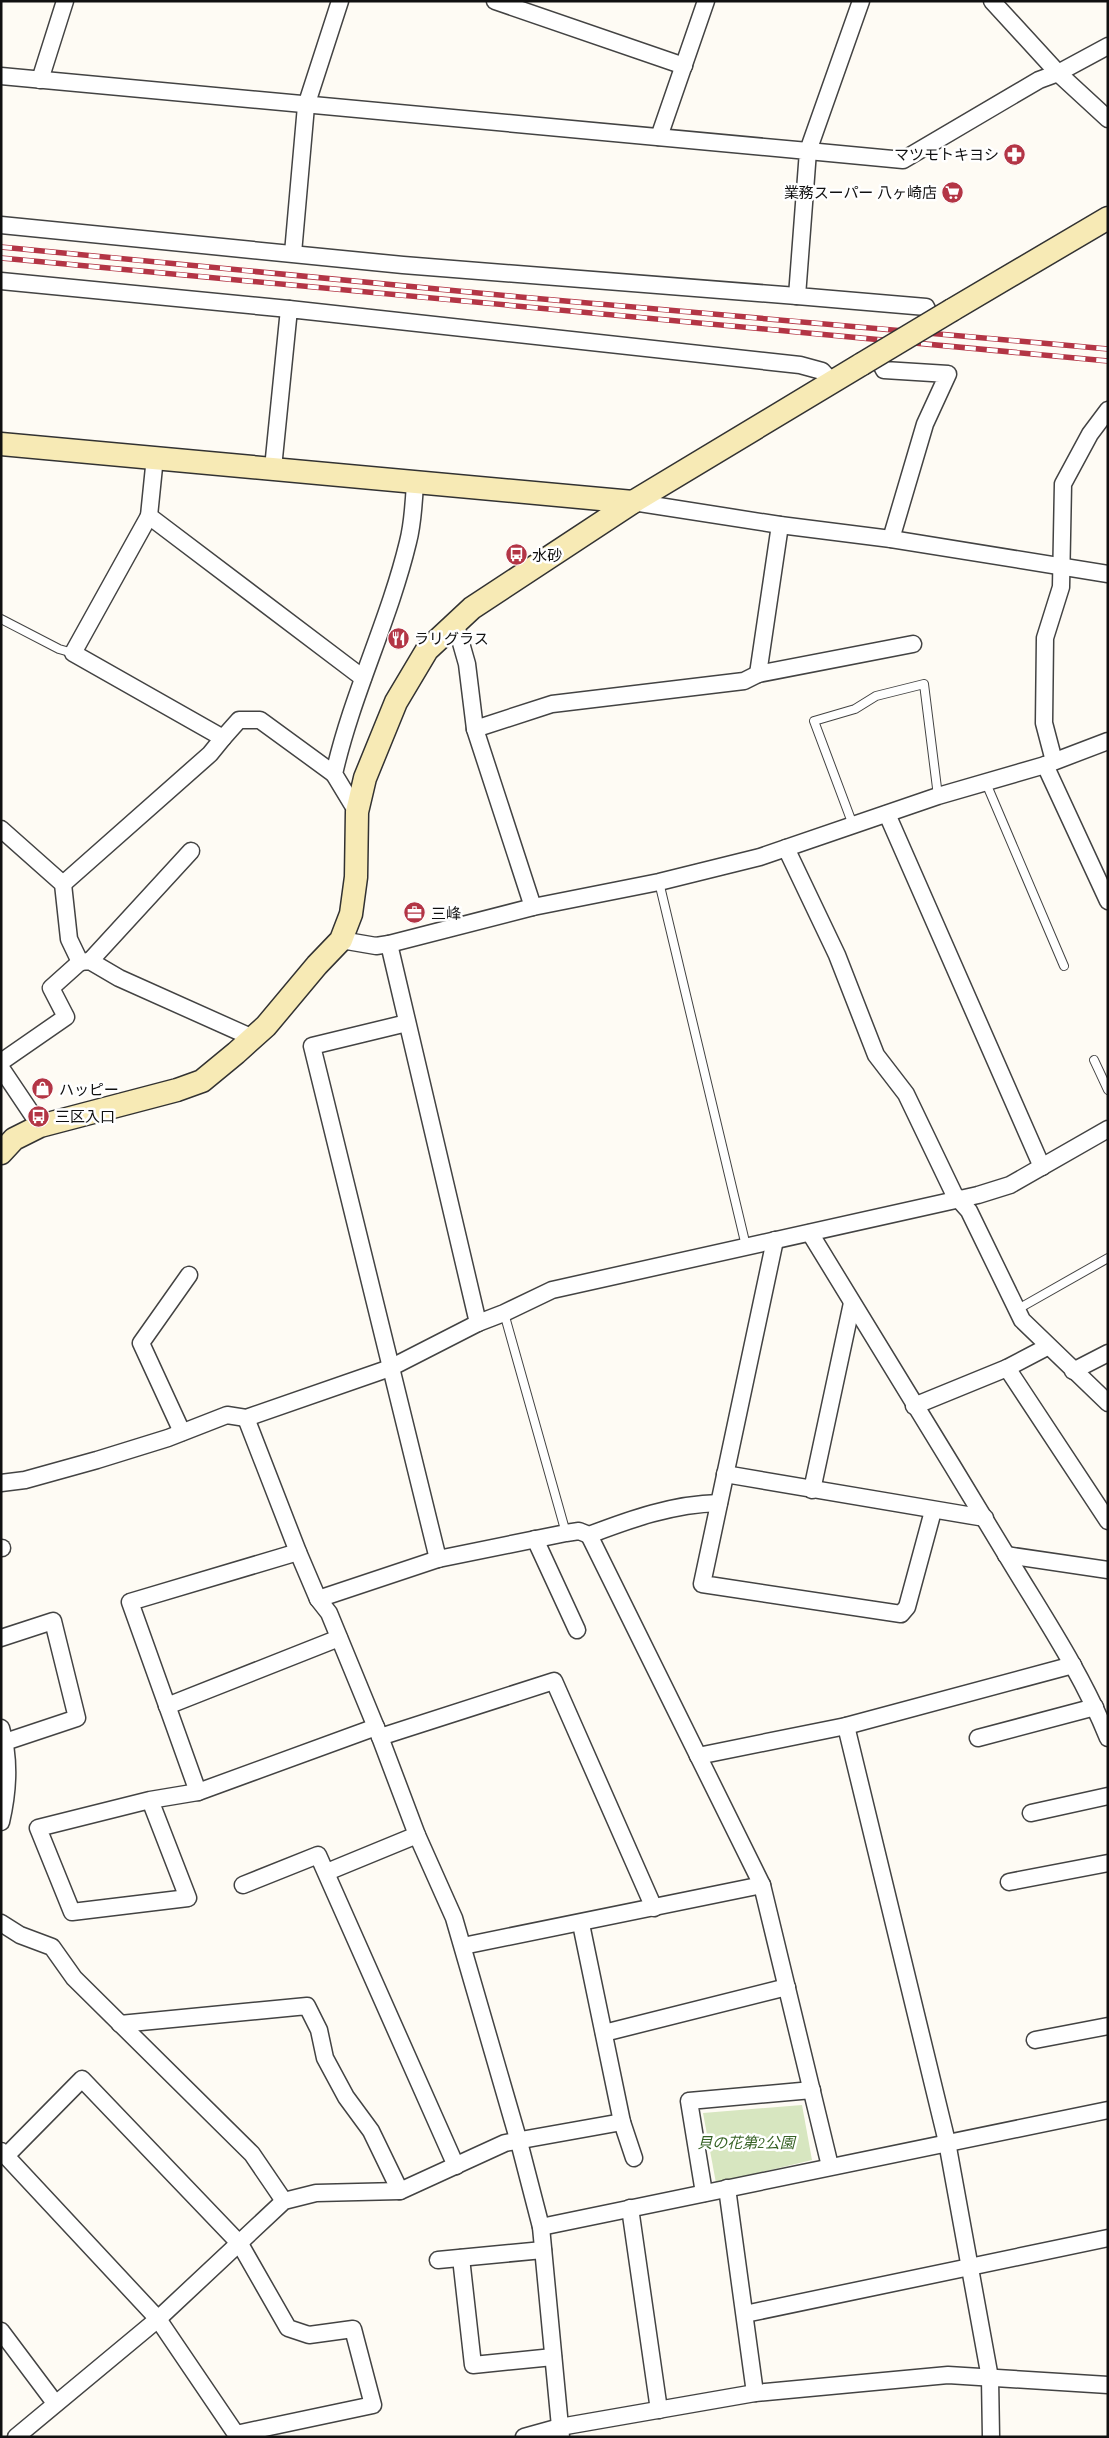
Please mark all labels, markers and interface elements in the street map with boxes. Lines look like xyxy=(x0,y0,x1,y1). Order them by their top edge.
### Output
pharmacy icon: マツモトキヨシ xyxy=(1003,142,1027,166)
place label: マツモトキヨシ xyxy=(894,144,999,165)
supermarket icon: 業務スーパー 八ヶ崎店 xyxy=(941,180,965,204)
place label: 業務スーパー 八ヶ崎店 xyxy=(784,182,937,203)
bus stop icon: 水砂 xyxy=(504,543,528,567)
place label: 水砂 xyxy=(532,545,562,566)
restaurant icon: ラリグラス xyxy=(386,626,410,650)
place label: ラリグラス xyxy=(414,628,489,649)
office icon: 三峰 xyxy=(403,901,427,925)
place label: 三峰 xyxy=(431,903,461,924)
shop icon: ハッピー xyxy=(31,1077,55,1101)
place label: ハッピー xyxy=(59,1079,119,1100)
bus stop icon: 三区入口 xyxy=(27,1104,51,1128)
place label: 三区入口 xyxy=(55,1106,115,1127)
park label: 貝の花第2公園 xyxy=(697,2132,797,2153)

